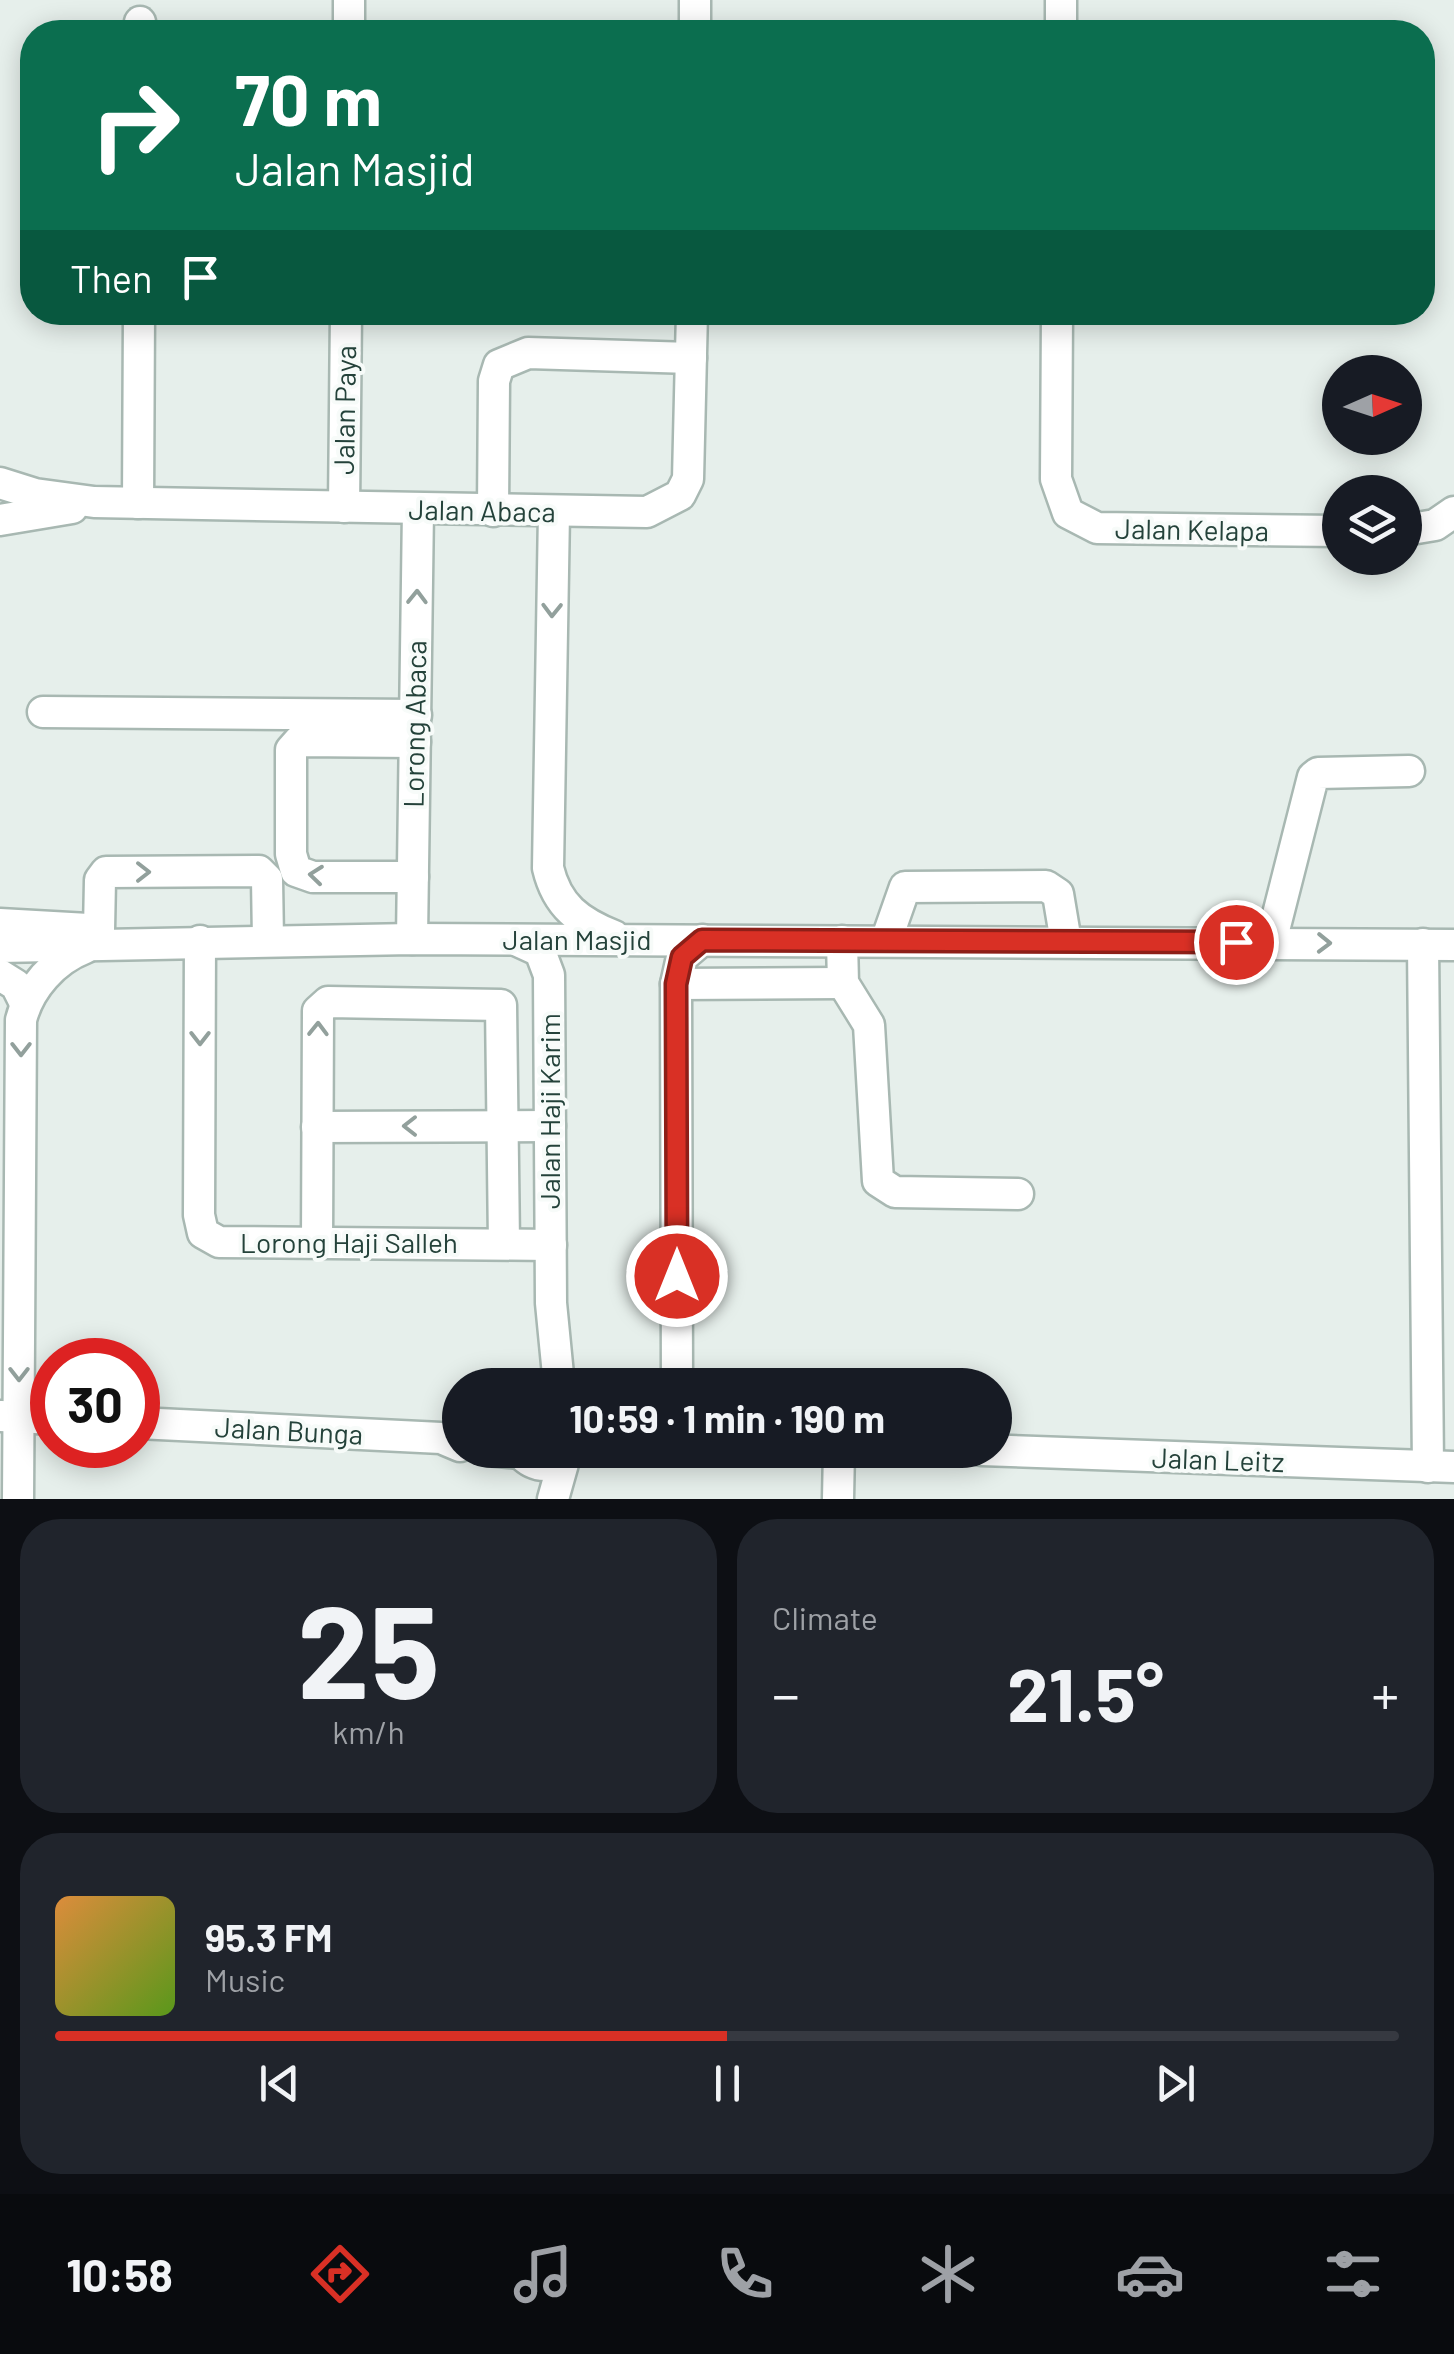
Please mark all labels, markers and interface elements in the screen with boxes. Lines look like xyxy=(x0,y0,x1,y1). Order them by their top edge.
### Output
text: 70 m xyxy=(235,56,382,140)
icon: right xyxy=(70,60,200,190)
text: Jalan Masjid xyxy=(235,141,474,195)
icon: arrive xyxy=(173,250,228,305)
text: Then xyxy=(70,255,153,301)
street label: Jalan Paya xyxy=(326,345,362,475)
north arrow xyxy=(1322,355,1422,455)
map controls xyxy=(1322,355,1422,575)
button: layers xyxy=(1322,475,1422,575)
street label: Jalan Abaca xyxy=(408,492,556,528)
street label: Jalan Kelapa xyxy=(1115,511,1269,547)
one-way arrow xyxy=(406,588,428,604)
one-way arrow xyxy=(541,602,562,618)
street label: Lorong Abaca xyxy=(396,640,432,808)
one-way arrow xyxy=(136,861,152,883)
one-way arrow xyxy=(308,865,324,886)
pin xyxy=(1194,900,1279,985)
icon: arrive xyxy=(1209,915,1264,970)
street label: Jalan Masjid xyxy=(503,922,652,956)
one-way arrow xyxy=(1318,932,1333,954)
street label: Jalan Haji Karim xyxy=(532,1013,566,1209)
one-way arrow xyxy=(307,1021,329,1036)
one-way arrow xyxy=(189,1032,211,1047)
one-way arrow xyxy=(10,1042,32,1058)
one-way arrow xyxy=(401,1115,416,1137)
position arrow xyxy=(625,1224,729,1328)
street label: Lorong Haji Salleh xyxy=(240,1225,458,1259)
speed limit sign: 30 xyxy=(30,1338,160,1468)
one-way arrow xyxy=(8,1368,30,1383)
text: 10:59 · 1 min · 190 m xyxy=(569,1395,885,1441)
street label: Jalan Bunga xyxy=(214,1409,364,1451)
street label: Jalan Leitz xyxy=(1151,1440,1285,1478)
text: 25 xyxy=(297,1569,440,1725)
text: Climate xyxy=(772,1598,878,1636)
text: 21.5° xyxy=(1007,1647,1164,1737)
text: − xyxy=(772,1660,800,1726)
text: + xyxy=(1371,1660,1399,1726)
text: km/h xyxy=(332,1712,405,1750)
text: 95.3 FM xyxy=(205,1914,333,1960)
text: Music xyxy=(205,1960,285,1998)
icon: previous xyxy=(252,2056,307,2111)
icon: pause xyxy=(700,2056,755,2111)
icon: next xyxy=(1148,2056,1203,2111)
icon: directions xyxy=(305,2239,375,2309)
icon: music xyxy=(508,2239,578,2309)
icon: phone xyxy=(710,2239,780,2309)
icon: climate xyxy=(913,2239,983,2309)
icon: car xyxy=(1115,2239,1185,2309)
icon: filters xyxy=(1318,2239,1388,2309)
text: 10:58 xyxy=(66,2247,173,2301)

